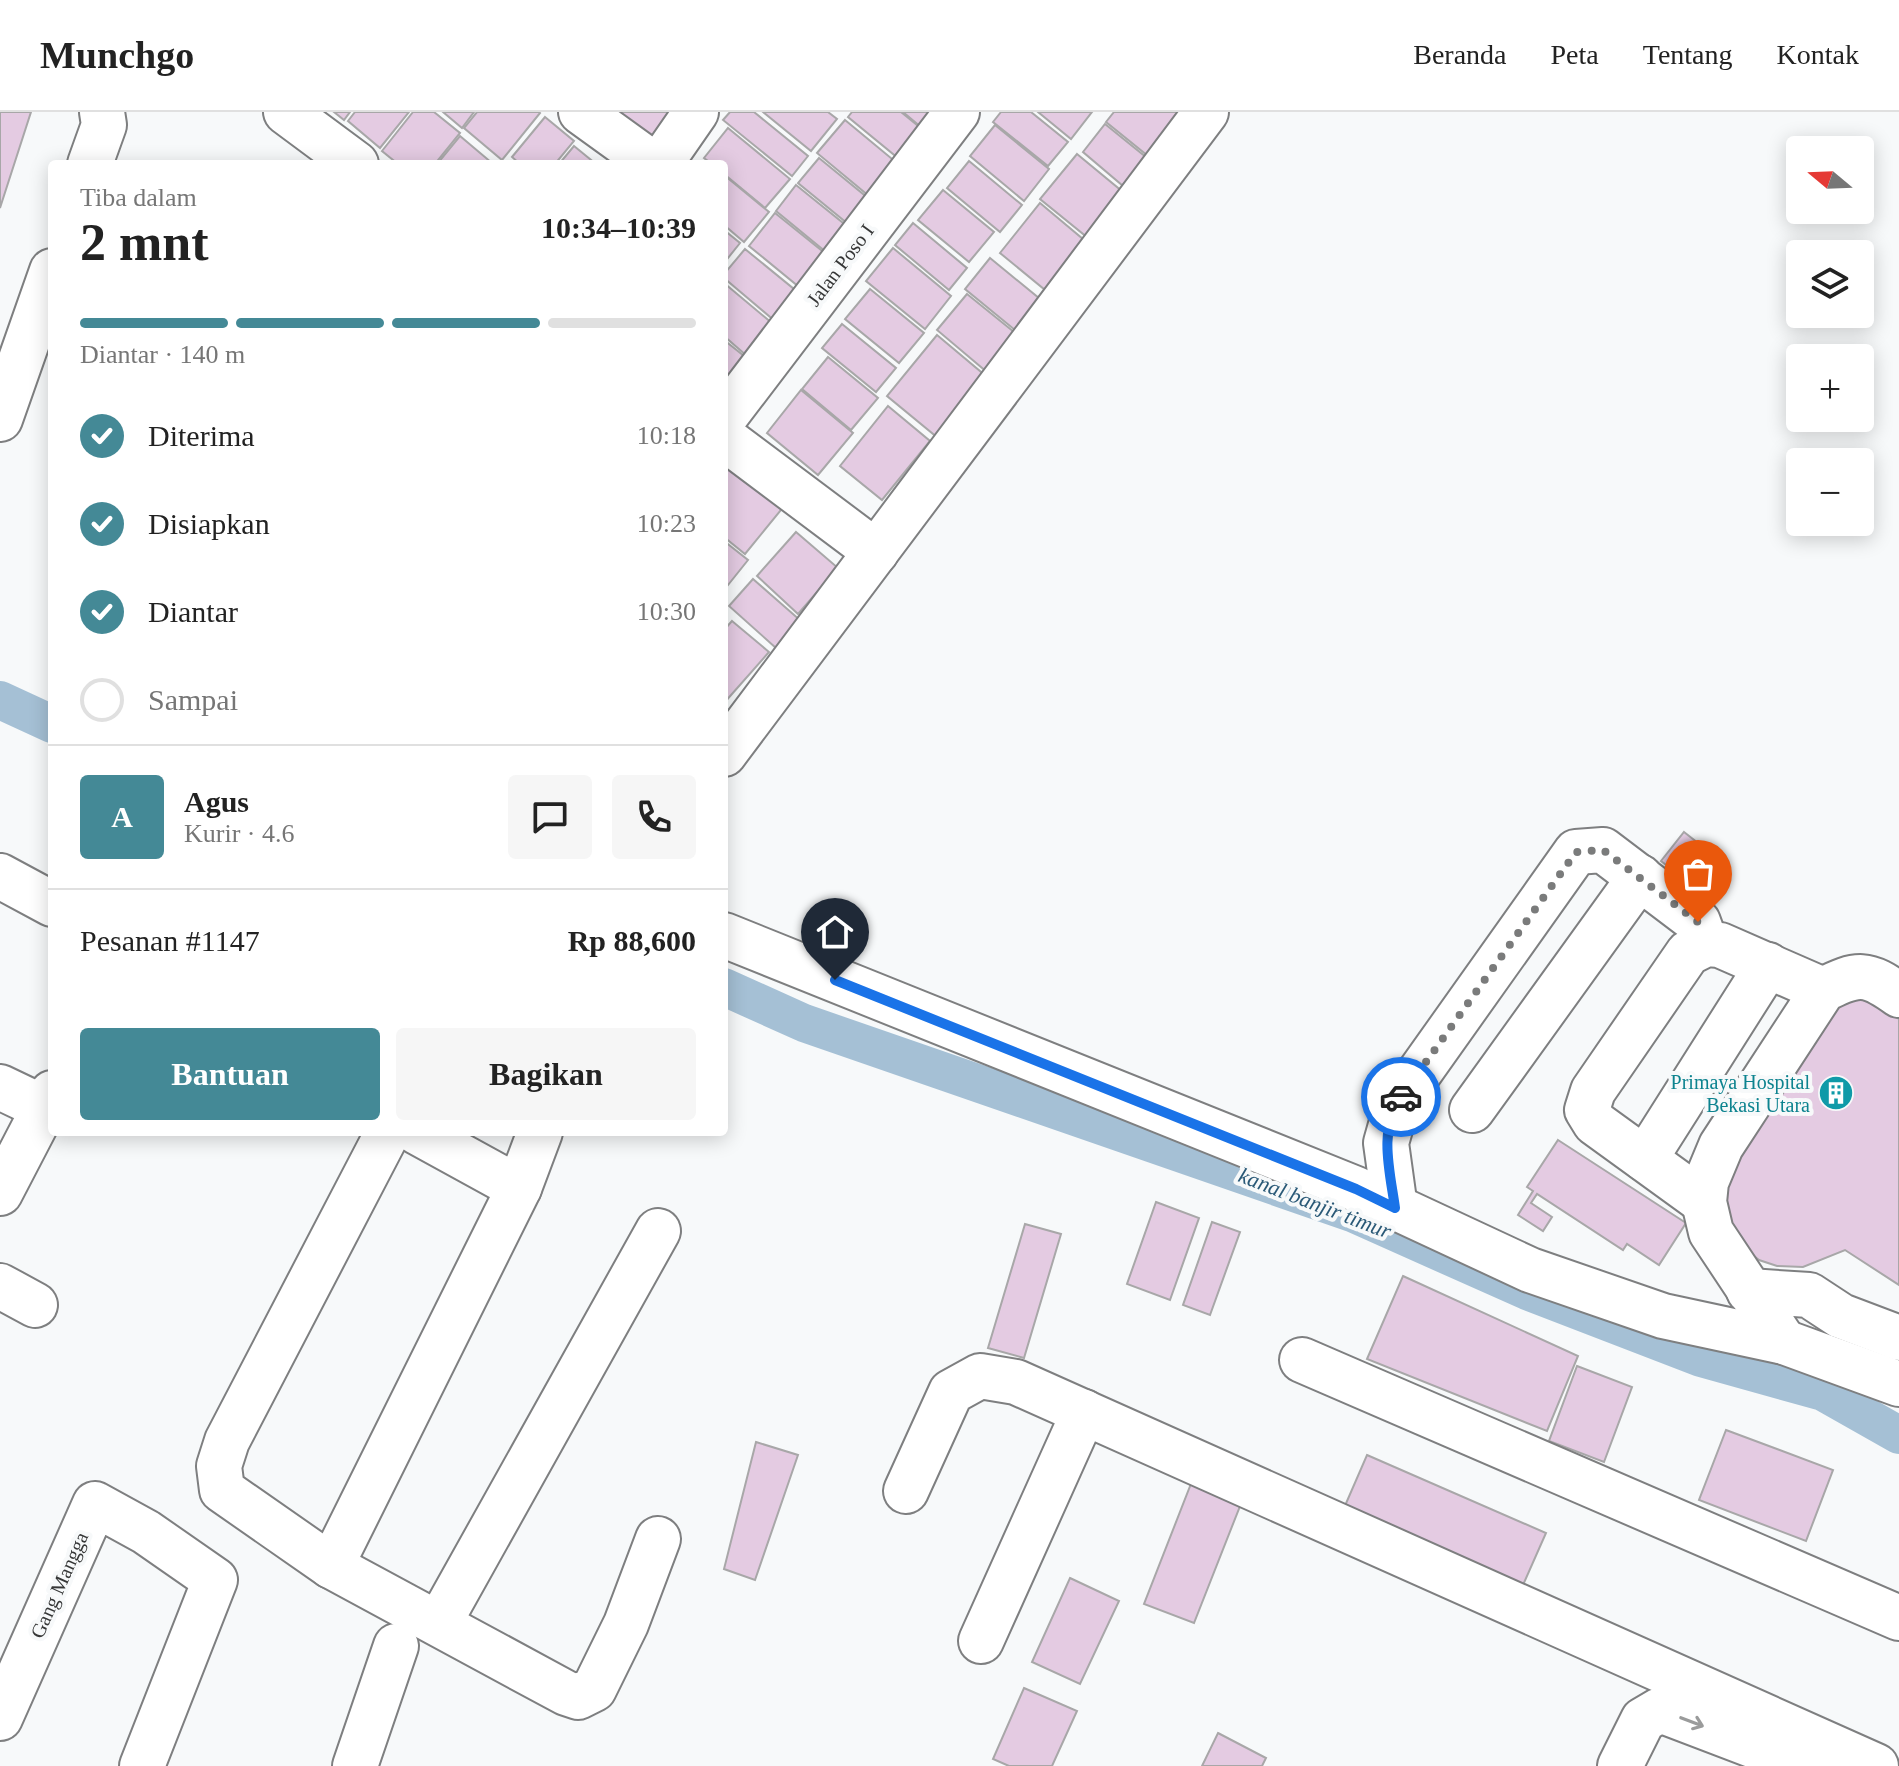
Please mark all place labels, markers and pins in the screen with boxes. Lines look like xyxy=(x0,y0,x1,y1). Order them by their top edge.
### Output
pin xyxy=(1664,840,1732,922)
pin xyxy=(801,898,869,980)
place label: Primaya Hospital Bekasi Utara xyxy=(1671,1071,1810,1116)
building icon: Primaya Hospital Bekasi Utara xyxy=(1817,1074,1855,1112)

